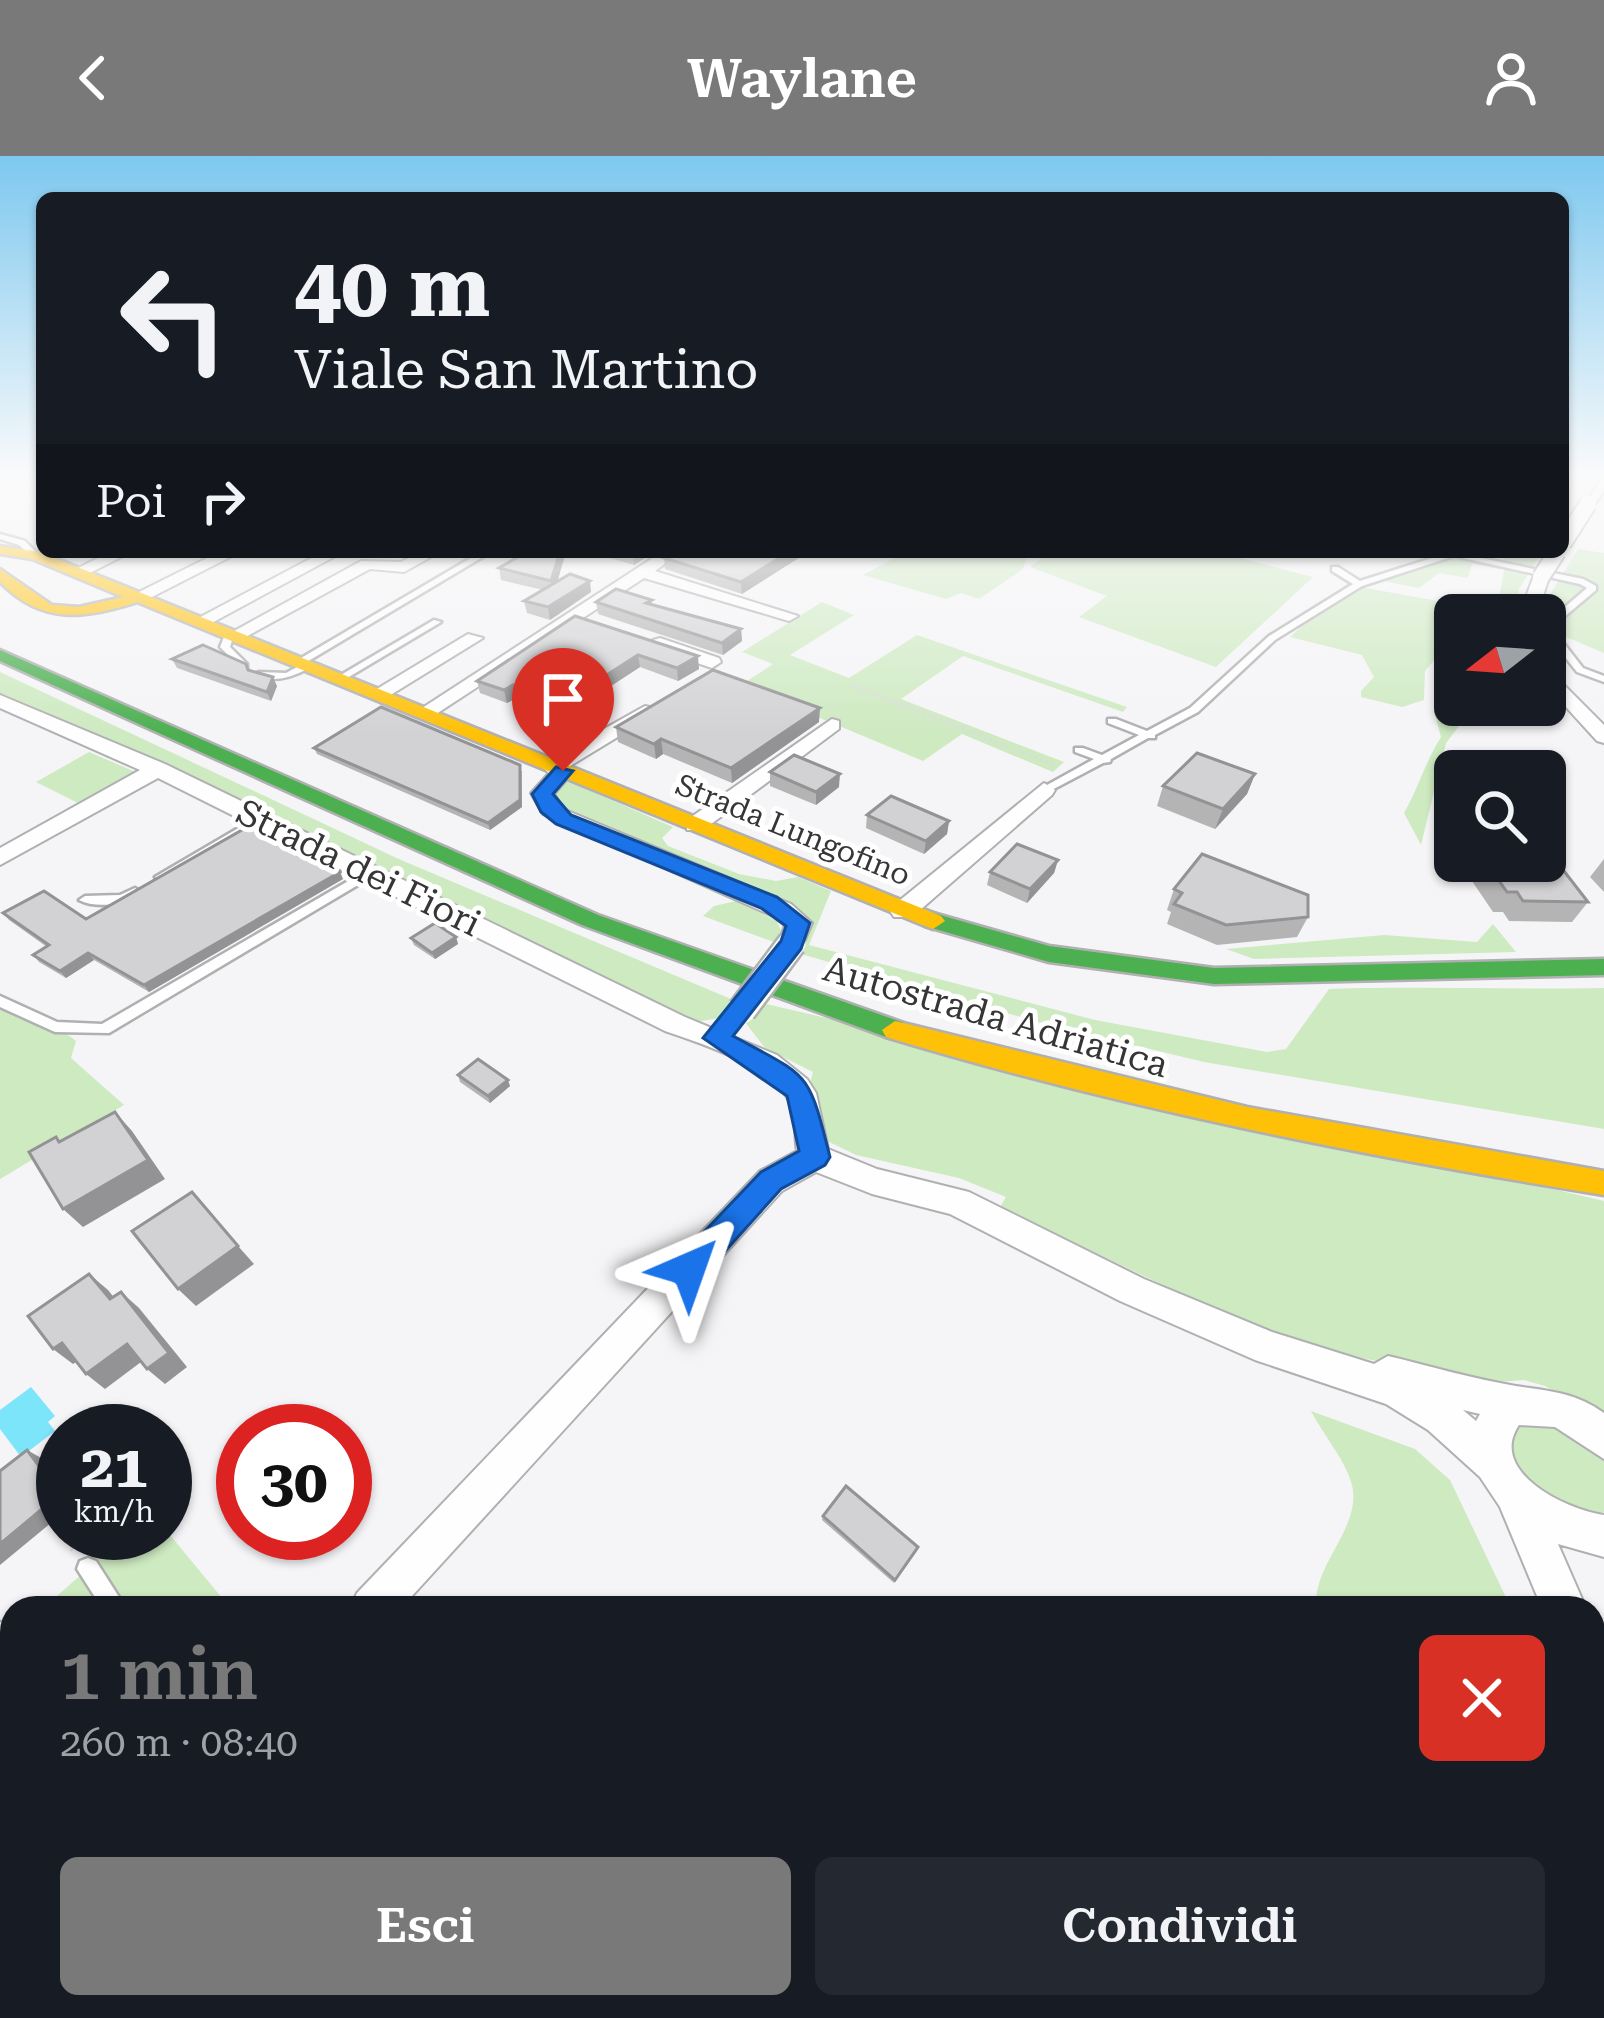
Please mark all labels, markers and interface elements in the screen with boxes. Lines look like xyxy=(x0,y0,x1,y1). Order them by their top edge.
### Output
icon: back xyxy=(60,45,126,111)
icon: person xyxy=(1478,45,1544,111)
text: Waylane xyxy=(687,47,917,110)
text: 40 m xyxy=(294,238,490,336)
icon: left xyxy=(96,240,252,396)
text: Viale San Martino xyxy=(294,338,758,401)
icon: right xyxy=(190,468,256,534)
text: Poi xyxy=(96,475,166,528)
north arrow xyxy=(1434,594,1566,726)
map controls xyxy=(1434,594,1566,882)
pin xyxy=(512,648,614,771)
icon: arrive xyxy=(530,666,596,732)
button: search xyxy=(1434,750,1566,882)
street label: Strada Lungofino xyxy=(671,767,916,893)
street label: Strada dei Fiori xyxy=(230,791,487,945)
street label: Autostrada Adriatica xyxy=(819,948,1173,1086)
position arrow xyxy=(626,1206,752,1332)
speed limit sign: 30 xyxy=(216,1404,372,1560)
text: 21 xyxy=(80,1431,148,1502)
text: km/h xyxy=(74,1494,154,1529)
text: 1 min xyxy=(60,1632,258,1717)
button: close xyxy=(1419,1635,1545,1761)
text: 260 m · 08:40 xyxy=(60,1720,298,1766)
button: Esci xyxy=(60,1857,791,1995)
button: Condividi xyxy=(815,1857,1545,1995)

